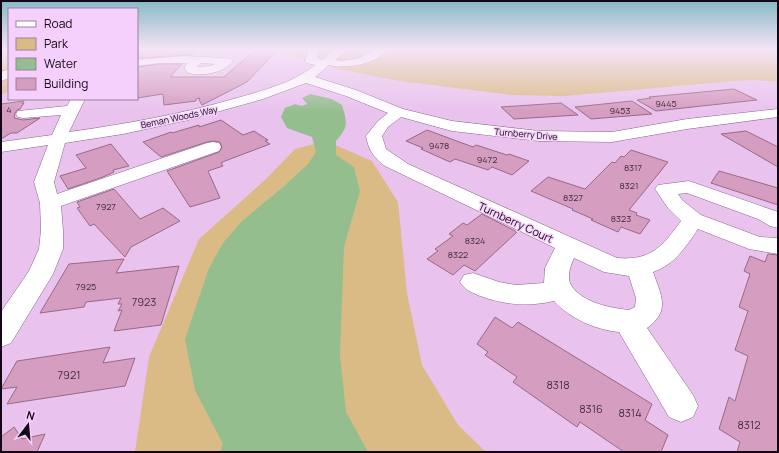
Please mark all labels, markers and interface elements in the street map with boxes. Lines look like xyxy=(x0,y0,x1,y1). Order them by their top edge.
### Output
legend xyxy=(8,8,138,100)
text: Road xyxy=(44,15,72,32)
text: Park xyxy=(44,35,69,52)
text: Water xyxy=(44,55,78,72)
text: Building xyxy=(44,75,88,92)
house number: 9445 xyxy=(655,97,677,110)
street label: Beman Woods Way xyxy=(139,102,219,131)
house number: 4 xyxy=(6,103,12,116)
house number: 9453 xyxy=(609,104,631,117)
street label: Turnberry Drive xyxy=(494,125,558,143)
house number: 9478 xyxy=(429,139,449,152)
house number: 9472 xyxy=(477,153,497,166)
house number: 8317 xyxy=(624,161,643,174)
house number: 8321 xyxy=(620,179,638,192)
house number: 8327 xyxy=(563,191,583,204)
street label: Turnberry Court xyxy=(476,198,556,246)
house number: 7927 xyxy=(96,200,116,213)
house number: 8323 xyxy=(611,212,631,225)
house number: 8324 xyxy=(465,234,485,247)
house number: 8322 xyxy=(448,248,468,261)
house number: 7925 xyxy=(76,280,96,293)
house number: 7923 xyxy=(132,294,156,309)
house number: 7921 xyxy=(58,367,80,382)
house number: 8318 xyxy=(546,377,570,392)
house number: 8316 xyxy=(579,401,603,416)
north arrow xyxy=(8,405,48,445)
house number: 8314 xyxy=(618,405,642,420)
text: N xyxy=(25,407,37,423)
house number: 8312 xyxy=(737,417,761,432)

